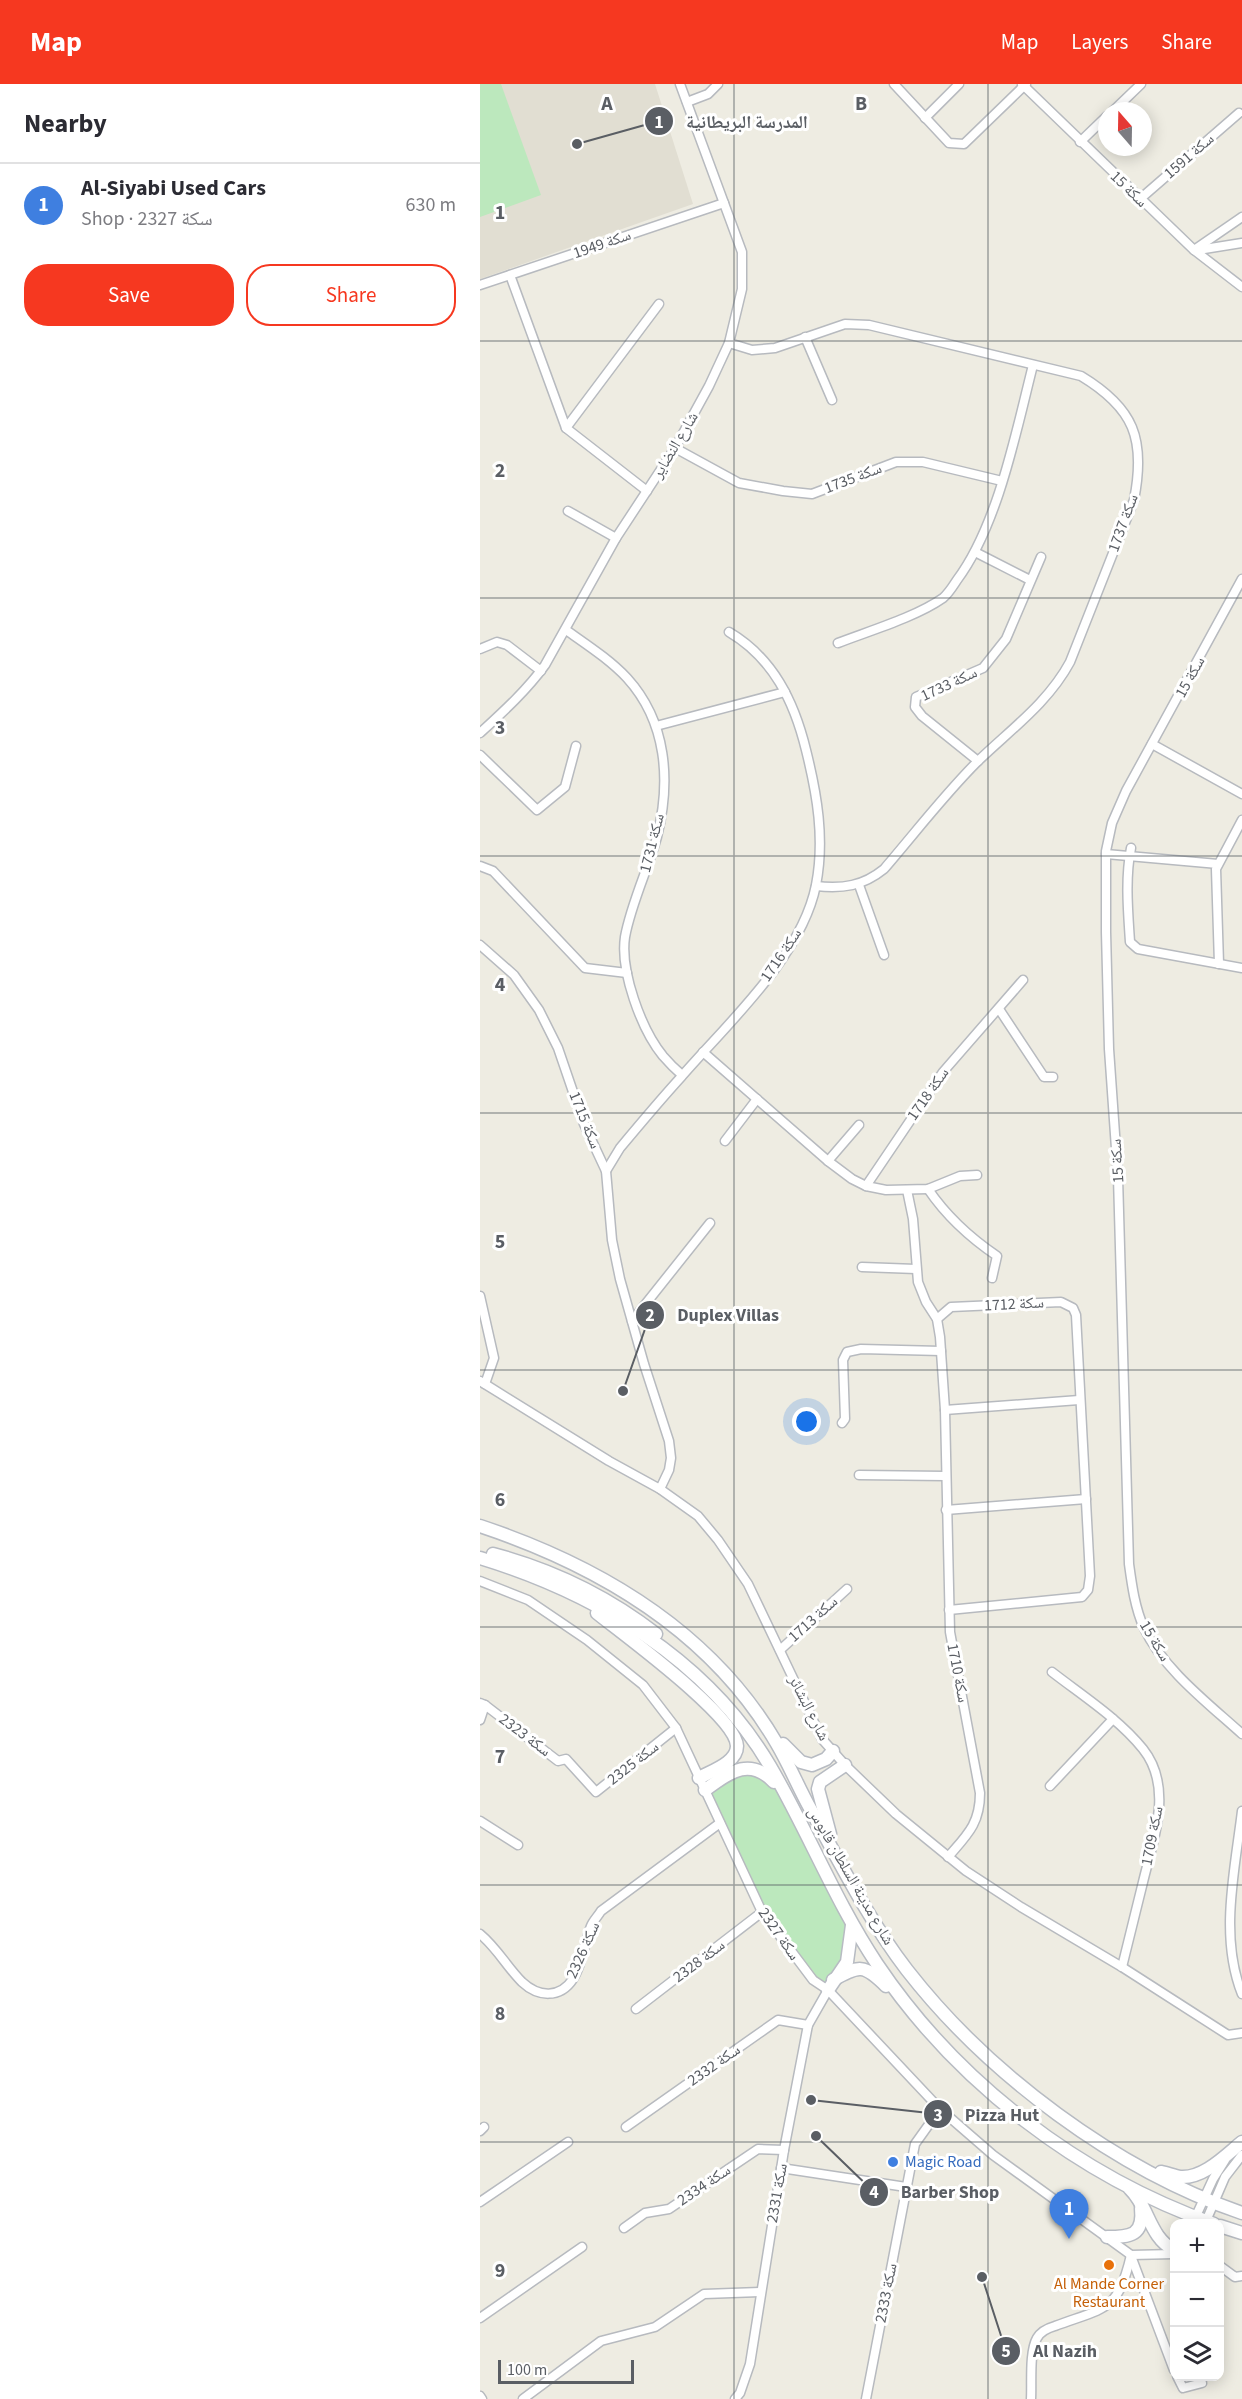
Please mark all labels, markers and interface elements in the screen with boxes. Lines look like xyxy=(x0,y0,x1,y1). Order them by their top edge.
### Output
text: Map xyxy=(30,22,82,62)
text: Map xyxy=(1001,27,1038,57)
text: Layers xyxy=(1071,27,1128,57)
text: Share xyxy=(1161,27,1212,57)
text: A xyxy=(600,90,613,118)
text: B xyxy=(855,90,867,118)
north arrow xyxy=(1098,102,1152,156)
callout: المدرسة البريطانية xyxy=(644,103,820,139)
text: Nearby xyxy=(24,105,107,142)
text: 1 xyxy=(654,110,664,135)
text: المدرسة البريطانية xyxy=(686,110,808,135)
street label: سكة 1591 xyxy=(1159,128,1219,184)
street label: سكة 15 xyxy=(1105,166,1153,212)
text: Al-Siyabi Used Cars xyxy=(81,172,266,204)
text: 1 xyxy=(38,191,49,219)
text: 630 m xyxy=(406,191,456,219)
text: 1 xyxy=(495,199,505,227)
text: Shop · سكة 2327 xyxy=(81,205,213,233)
street label: سكة 1949 xyxy=(570,224,634,264)
button: Save xyxy=(24,264,234,326)
button: Share xyxy=(246,264,456,326)
street label: شارع النضاير xyxy=(646,408,703,483)
text: 2 xyxy=(495,457,505,485)
street label: سكة 1735 xyxy=(821,457,885,499)
street label: سكة 1737 xyxy=(1102,491,1144,555)
street label: سكة 15 xyxy=(1170,652,1210,702)
street label: سكة 1733 xyxy=(917,661,981,707)
text: 3 xyxy=(495,714,505,742)
street label: سكة 1731 xyxy=(634,811,670,875)
street label: سكة 1716 xyxy=(755,924,807,986)
text: 4 xyxy=(495,971,506,999)
street label: سكة 1718 xyxy=(902,1063,954,1125)
street label: سكة 1715 xyxy=(564,1088,606,1152)
street label: سكة 15 xyxy=(1104,1138,1130,1184)
text: 5 xyxy=(495,1228,505,1256)
street label: سكة 1712 xyxy=(983,1291,1045,1317)
callout: Duplex Villas xyxy=(635,1297,791,1333)
text: 2 xyxy=(645,1303,655,1328)
text: Duplex Villas xyxy=(677,1303,779,1328)
your location xyxy=(792,1407,821,1436)
text: 6 xyxy=(495,1486,505,1514)
street label: سكة 1713 xyxy=(783,1591,843,1647)
street label: سكة 15 xyxy=(1134,1616,1176,1666)
street label: سكة 1710 xyxy=(941,1641,975,1705)
street label: شارع البشائر xyxy=(783,1670,835,1745)
street label: سكة 2323 xyxy=(494,1708,556,1762)
street label: سكة 2325 xyxy=(603,1736,663,1790)
text: 7 xyxy=(495,1743,505,1771)
street label: شارع مدينة السلطان قابوس xyxy=(802,1803,900,1949)
street label: سكة 1709 xyxy=(1135,1804,1169,1868)
street label: سكة 2327 xyxy=(753,1903,805,1965)
street label: سكة 2326 xyxy=(561,1918,605,1982)
street label: سكة 2328 xyxy=(668,1934,730,1988)
text: 8 xyxy=(495,2000,505,2028)
street label: سكة 2332 xyxy=(683,2039,745,2091)
callout: Pizza Hut xyxy=(923,2096,1051,2132)
text: 3 xyxy=(933,2103,943,2128)
text: Pizza Hut xyxy=(965,2103,1039,2128)
place label: Magic Road xyxy=(905,2151,982,2173)
marker: Magic Road xyxy=(886,2155,900,2169)
street label: سكة 2334 xyxy=(673,2159,735,2211)
street label: سكة 2331 xyxy=(761,2161,793,2225)
callout: Barber Shop xyxy=(859,2174,1011,2210)
text: 4 xyxy=(869,2180,879,2205)
text: Barber Shop xyxy=(901,2180,999,2205)
pin: 1 xyxy=(1050,2190,1088,2239)
map controls xyxy=(1170,2219,1224,2381)
button: + xyxy=(1170,2219,1224,2273)
text: 9 xyxy=(495,2257,505,2285)
marker: Al Mande Corner Restaurant xyxy=(1102,2258,1116,2272)
street label: سكة 2333 xyxy=(869,2261,903,2325)
place label: Al Mande Corner Restaurant xyxy=(1054,2273,1164,2313)
button: − xyxy=(1170,2273,1224,2327)
button: layers xyxy=(1170,2327,1224,2381)
callout: Al Nazih xyxy=(991,2333,1109,2369)
text: 5 xyxy=(1001,2339,1011,2364)
text: Al Nazih xyxy=(1032,2339,1097,2364)
scale bar xyxy=(498,2357,634,2384)
text: 100 m xyxy=(507,2359,547,2381)

